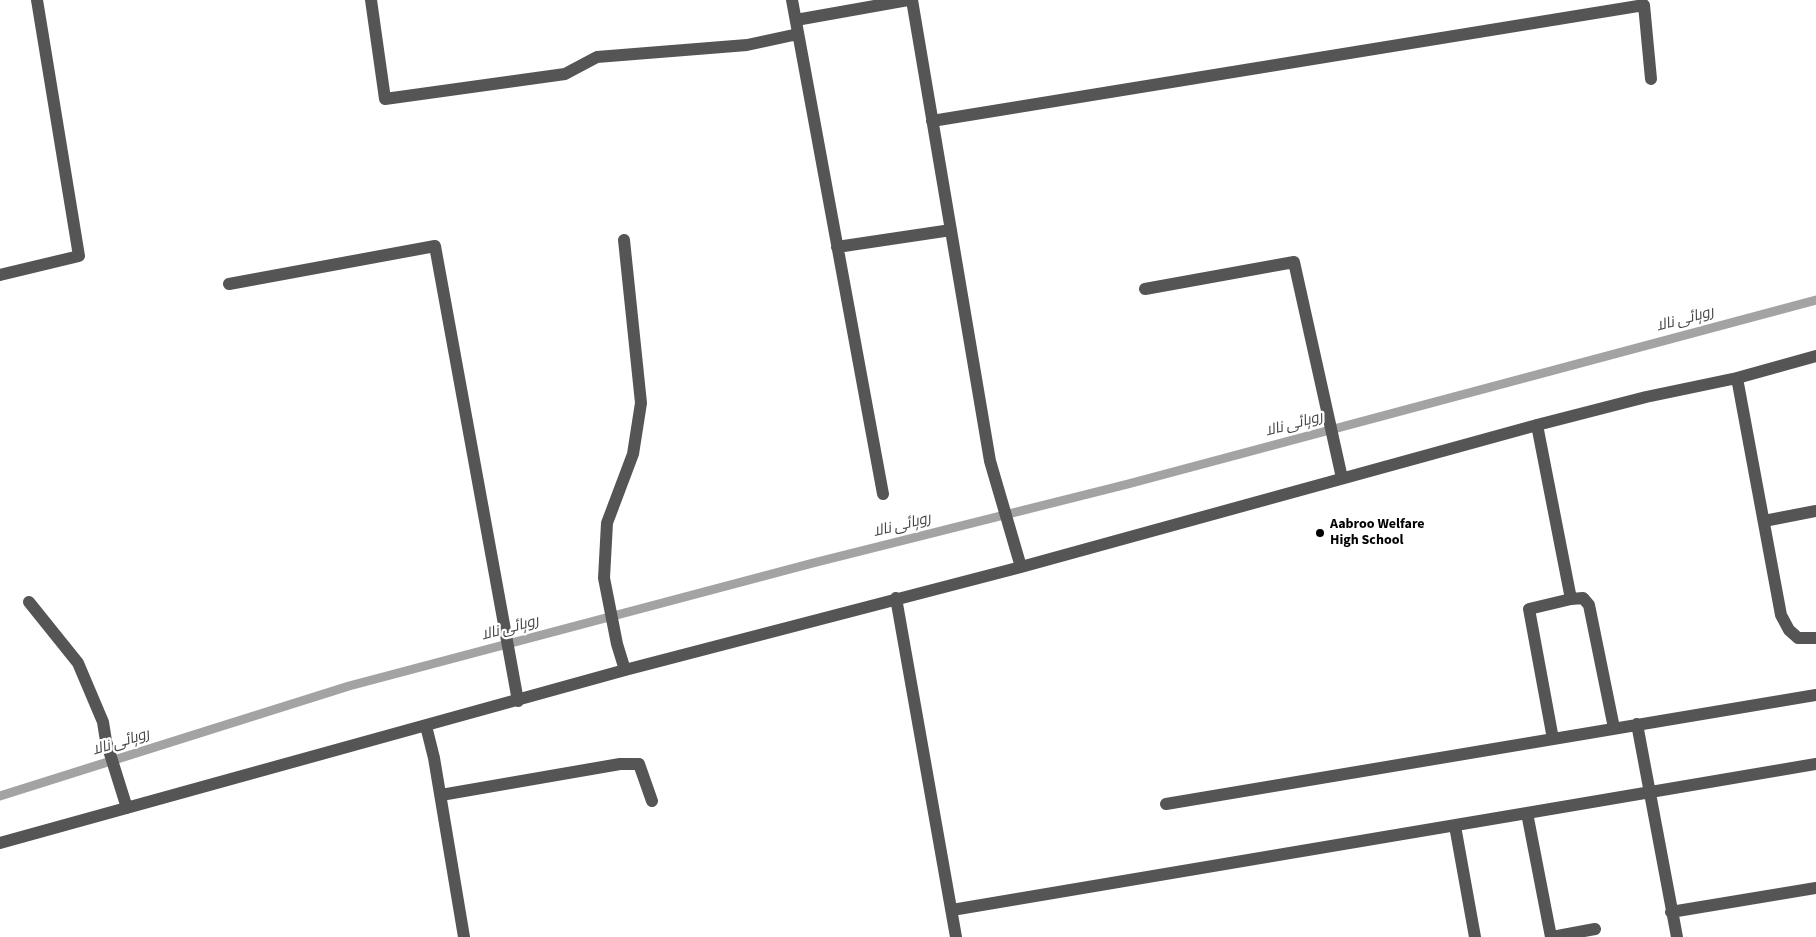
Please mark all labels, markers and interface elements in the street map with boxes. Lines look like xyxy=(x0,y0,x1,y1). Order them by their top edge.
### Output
water label: روہائی نالا xyxy=(1654,304,1716,336)
water label: روہائی نالا xyxy=(1263,409,1325,441)
water label: روہائی نالا xyxy=(871,510,933,542)
place label: Aabroo Welfare High School xyxy=(1330,517,1425,550)
marker: Aabroo Welfare High School xyxy=(1314,527,1326,539)
water label: روہائی نالا xyxy=(479,613,541,645)
water label: روہائی نالا xyxy=(90,726,152,760)

